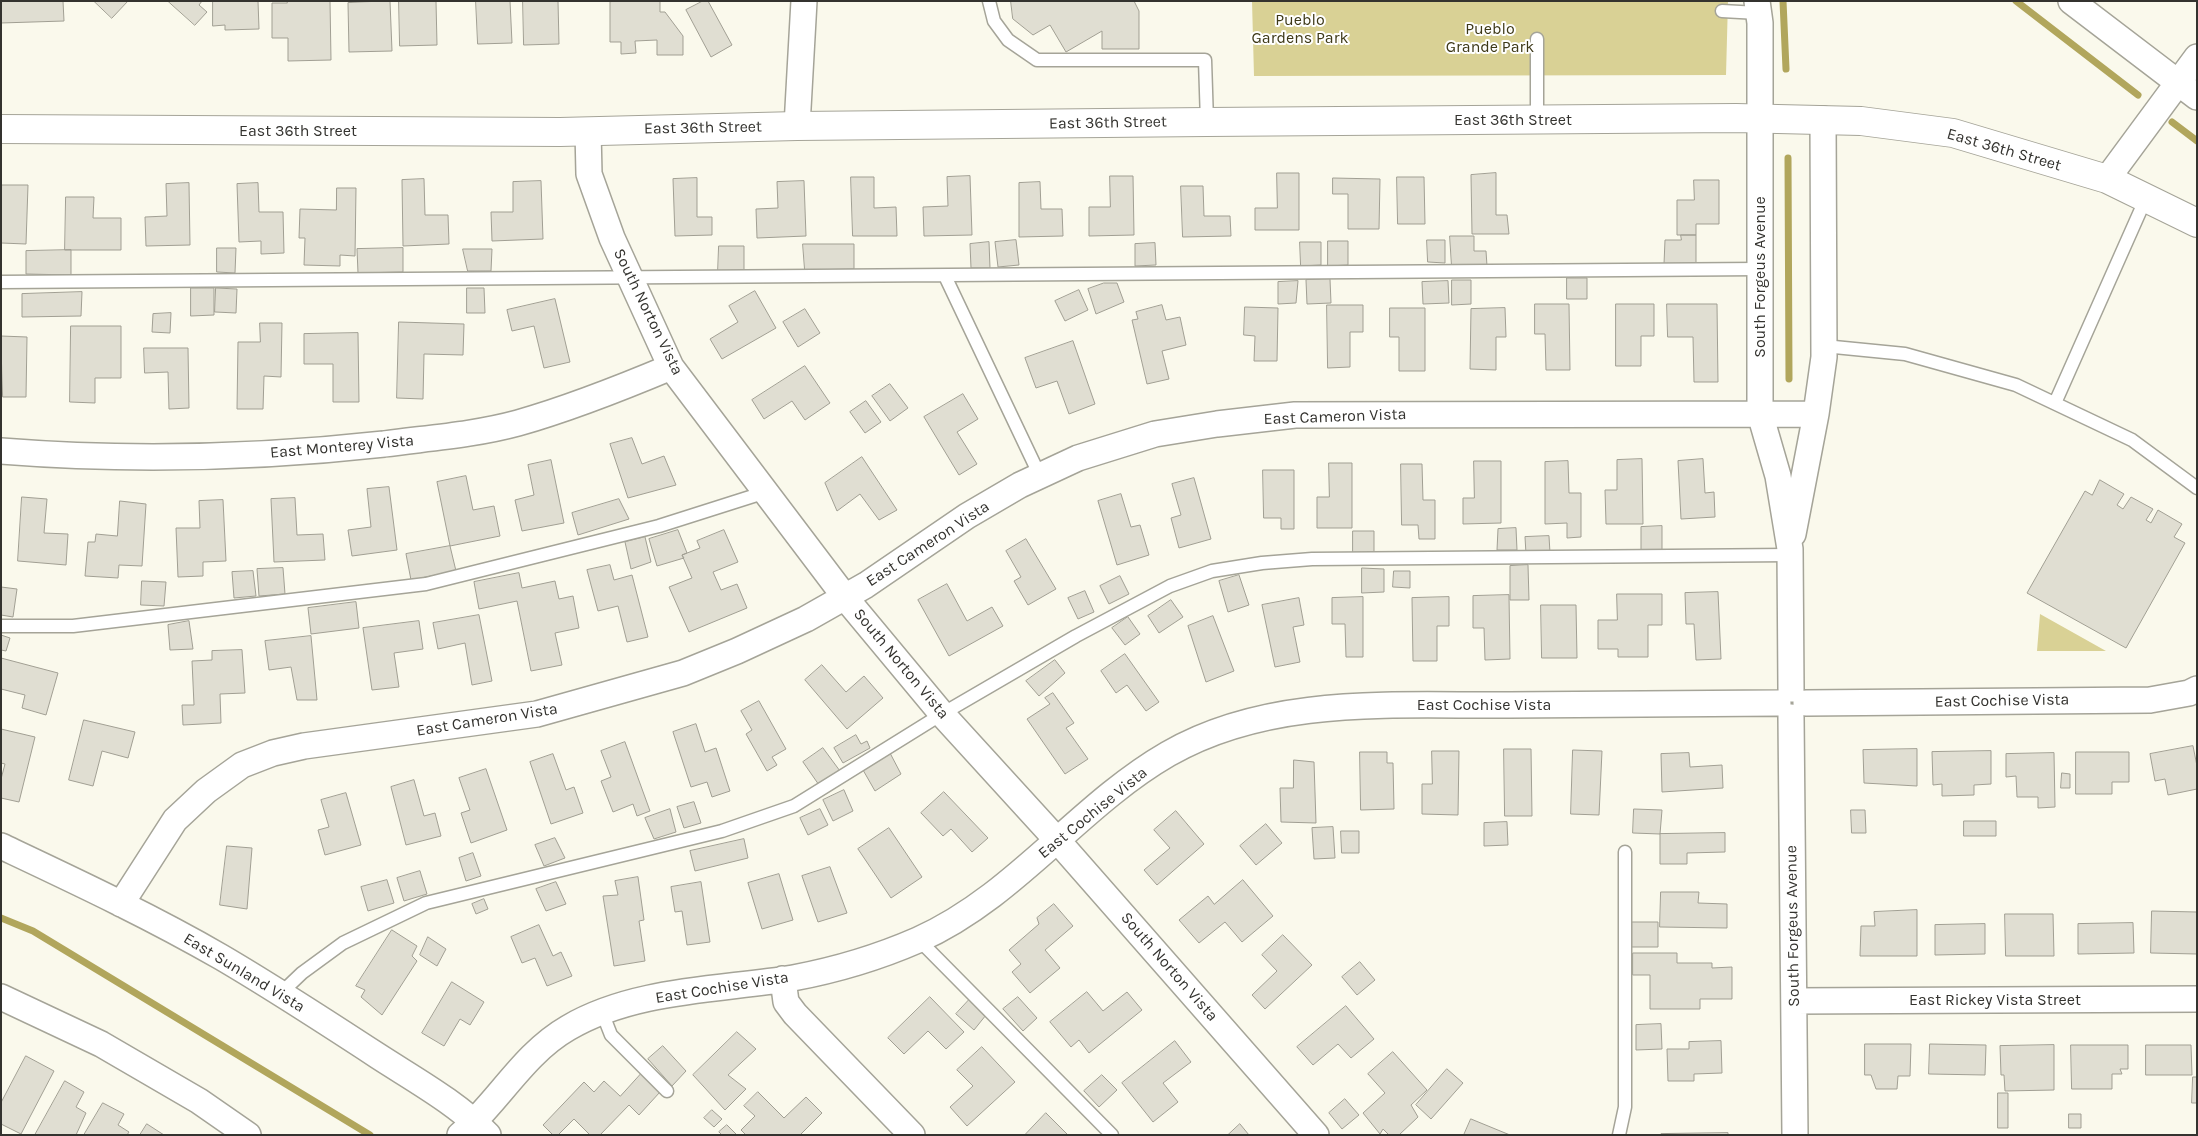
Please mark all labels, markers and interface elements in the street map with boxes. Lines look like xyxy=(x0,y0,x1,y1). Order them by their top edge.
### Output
park label: Pueblo Gardens Park xyxy=(1252,10,1348,48)
park label: Pueblo Grande Park xyxy=(1446,19,1534,57)
street label: East 36th Street xyxy=(1454,110,1572,130)
street label: East 36th Street xyxy=(1049,112,1167,134)
street label: East 36th Street xyxy=(644,117,762,139)
street label: East 36th Street xyxy=(239,121,357,141)
street label: East 36th Street xyxy=(1945,125,2063,175)
street label: South Forgeus Avenue xyxy=(1750,196,1770,358)
street label: South Norton Vista xyxy=(609,246,687,378)
street label: East Cameron Vista xyxy=(1263,405,1407,429)
street label: East Monterey Vista xyxy=(269,431,415,463)
street label: East Cameron Vista xyxy=(863,497,993,591)
street label: South Norton Vista xyxy=(849,605,953,723)
street label: East Cochise Vista xyxy=(1935,690,2069,712)
street label: East Cochise Vista xyxy=(1417,695,1551,715)
street label: East Cameron Vista xyxy=(415,699,559,741)
street label: East Cochise Vista xyxy=(1035,763,1151,863)
street label: South Forgeus Avenue xyxy=(1782,845,1804,1007)
street label: South Norton Vista xyxy=(1116,909,1222,1025)
street label: East Sunland Vista xyxy=(180,929,308,1017)
street label: East Cochise Vista xyxy=(654,968,790,1008)
street label: East Rickey Vista Street xyxy=(1909,990,2081,1010)

